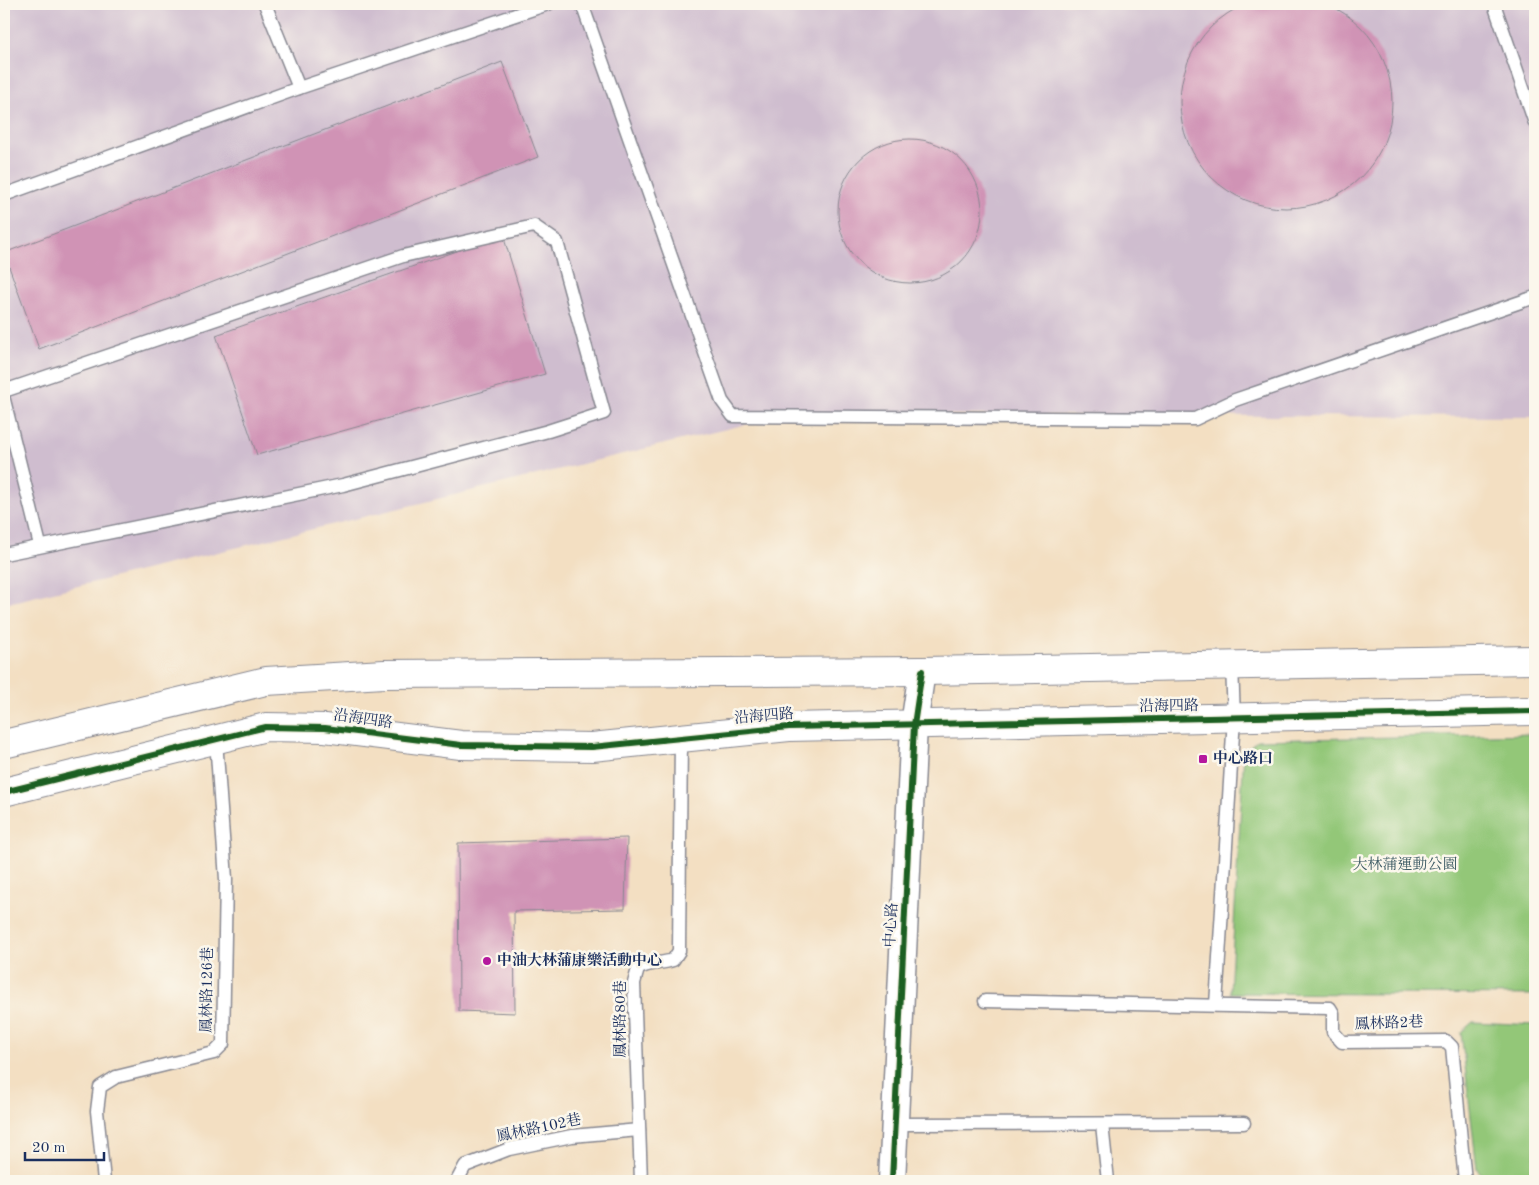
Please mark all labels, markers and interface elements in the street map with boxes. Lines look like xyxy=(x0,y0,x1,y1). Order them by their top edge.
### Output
street label: 沿海四路 xyxy=(1139,697,1199,715)
street label: 沿海四路 xyxy=(733,705,795,727)
street label: 沿海四路 xyxy=(332,706,394,732)
place label: 中心路口 xyxy=(1213,750,1273,767)
marker: 中心路口 xyxy=(1197,753,1209,765)
park label: 大林蒲運動公園 xyxy=(1352,856,1458,873)
street label: 中心路 xyxy=(881,902,901,948)
street label: 鳳林路126巷 xyxy=(198,947,216,1033)
place label: 中油大林蒲康樂活動中心 xyxy=(497,951,662,969)
marker: 中油大林蒲康樂活動中心 xyxy=(481,955,493,967)
street label: 鳳林路80巷 xyxy=(612,980,629,1058)
street label: 鳳林路2巷 xyxy=(1354,1013,1424,1033)
street label: 鳳林路102巷 xyxy=(495,1111,583,1145)
scale bar xyxy=(25,1130,104,1162)
text: 20 m xyxy=(32,1141,66,1156)

